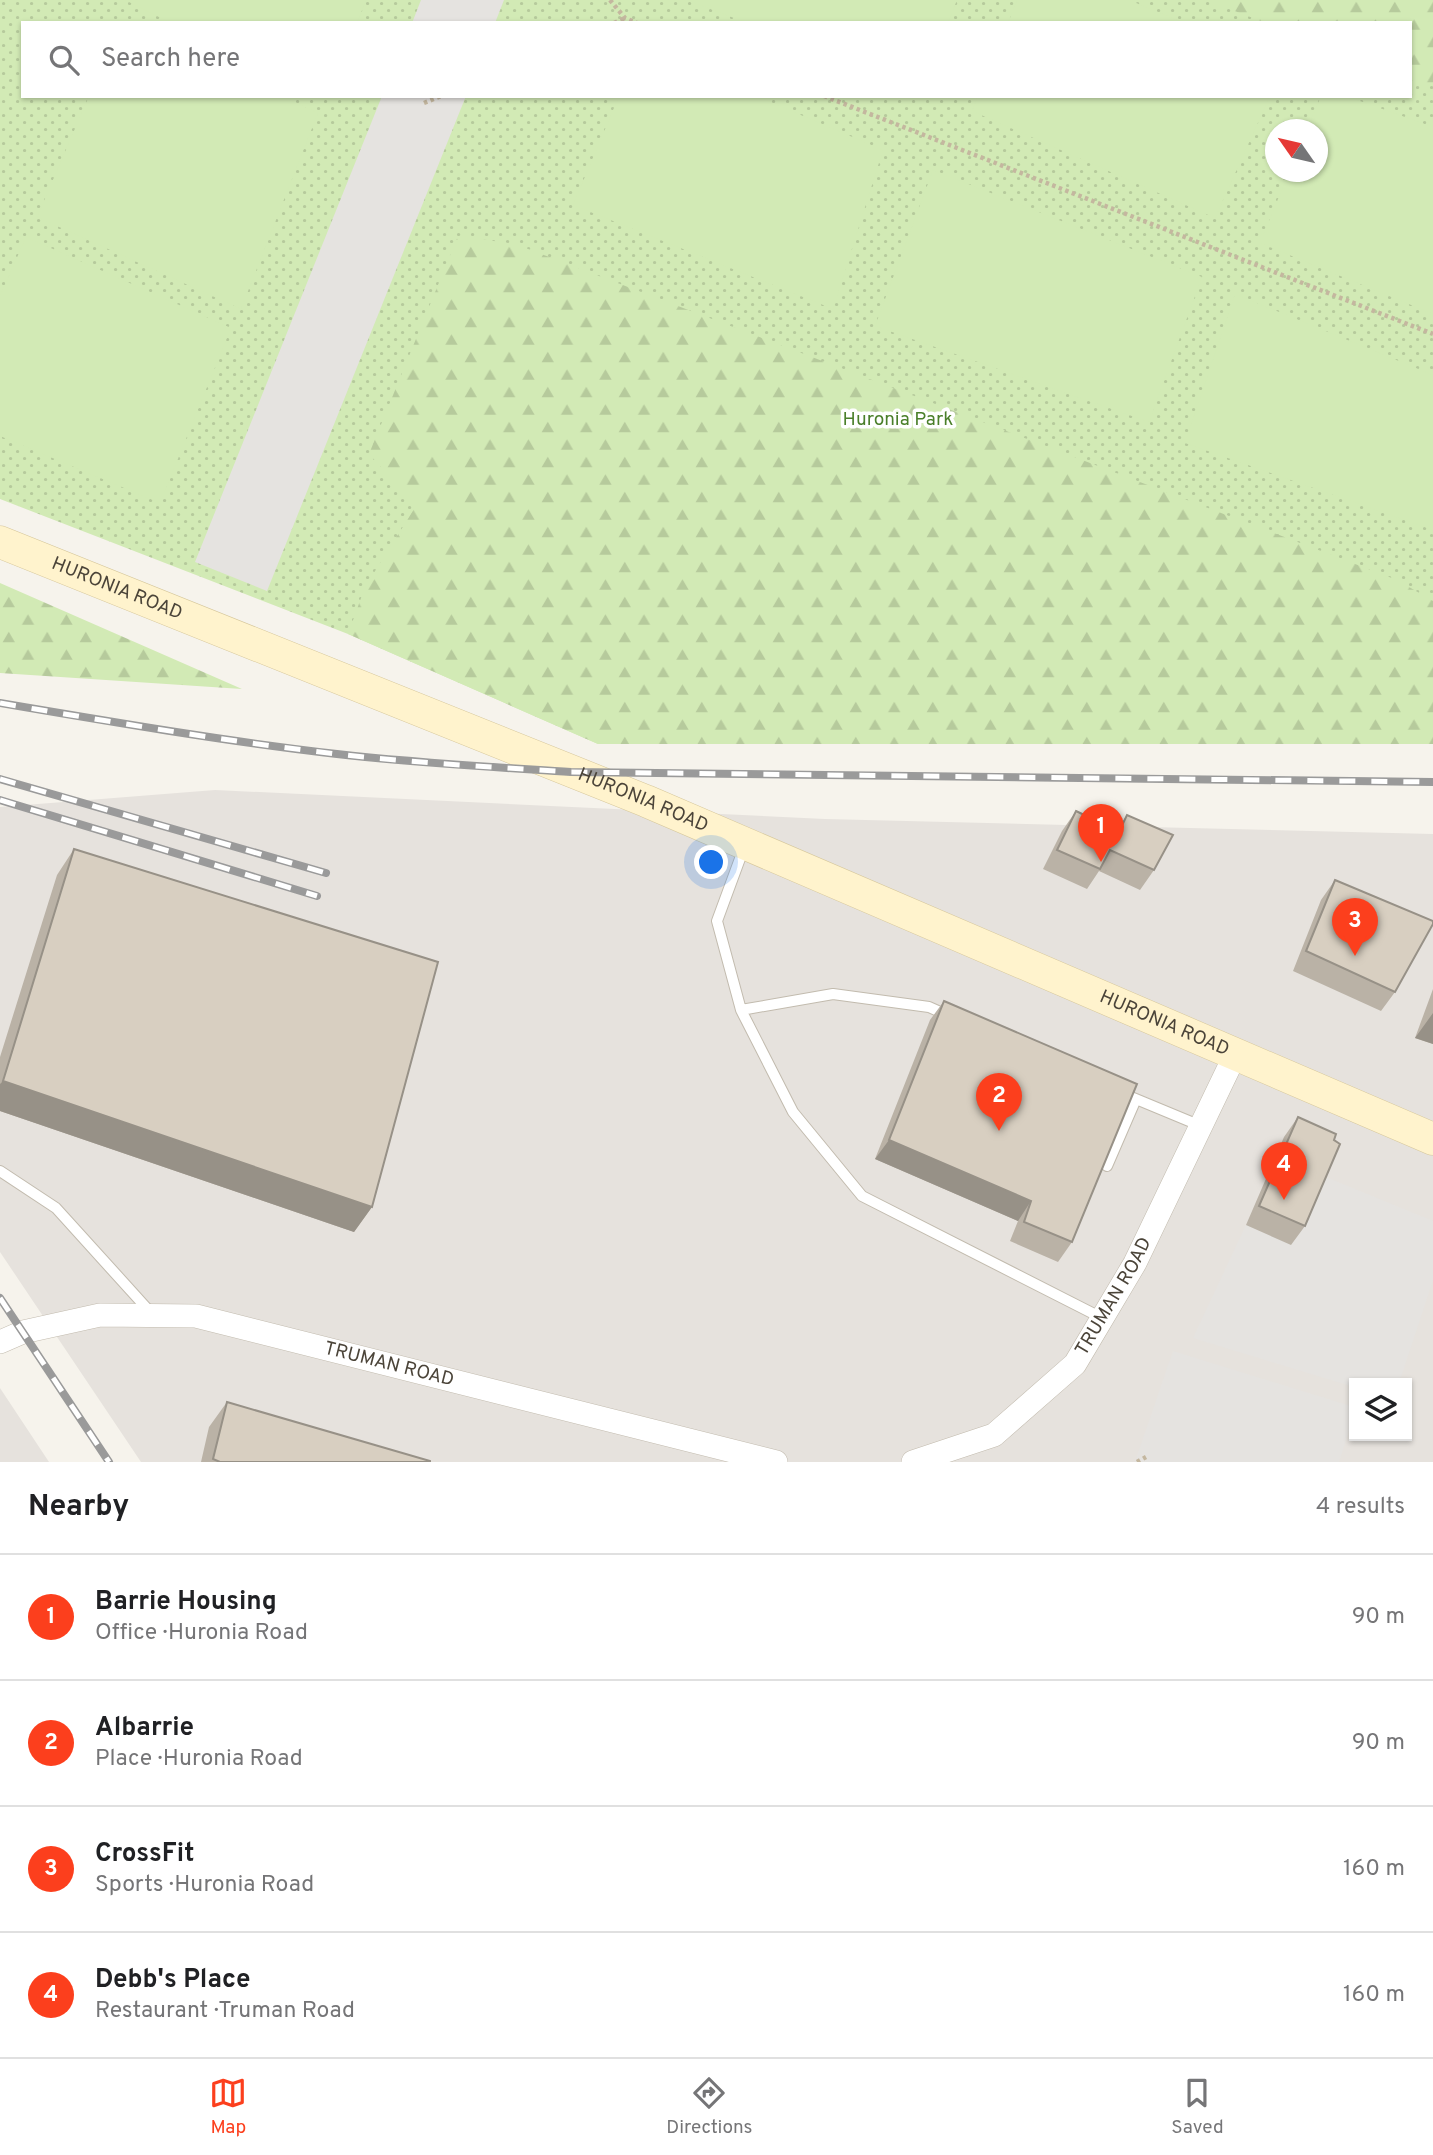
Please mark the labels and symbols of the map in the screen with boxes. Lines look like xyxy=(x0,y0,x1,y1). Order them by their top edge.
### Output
north arrow xyxy=(1265,119,1328,182)
park label: Huronia Park xyxy=(843,408,953,432)
street label: HURONIA ROAD xyxy=(48,552,186,626)
street label: HURONIA ROAD xyxy=(574,763,712,838)
pin: 1 xyxy=(1078,804,1124,862)
your location xyxy=(694,845,728,879)
pin: 3 xyxy=(1332,898,1378,956)
street label: HURONIA ROAD xyxy=(1096,985,1233,1062)
pin: 2 xyxy=(976,1073,1022,1131)
pin: 4 xyxy=(1261,1142,1307,1200)
street label: TRUMAN ROAD xyxy=(1070,1233,1158,1360)
street label: TRUMAN ROAD xyxy=(322,1337,456,1392)

